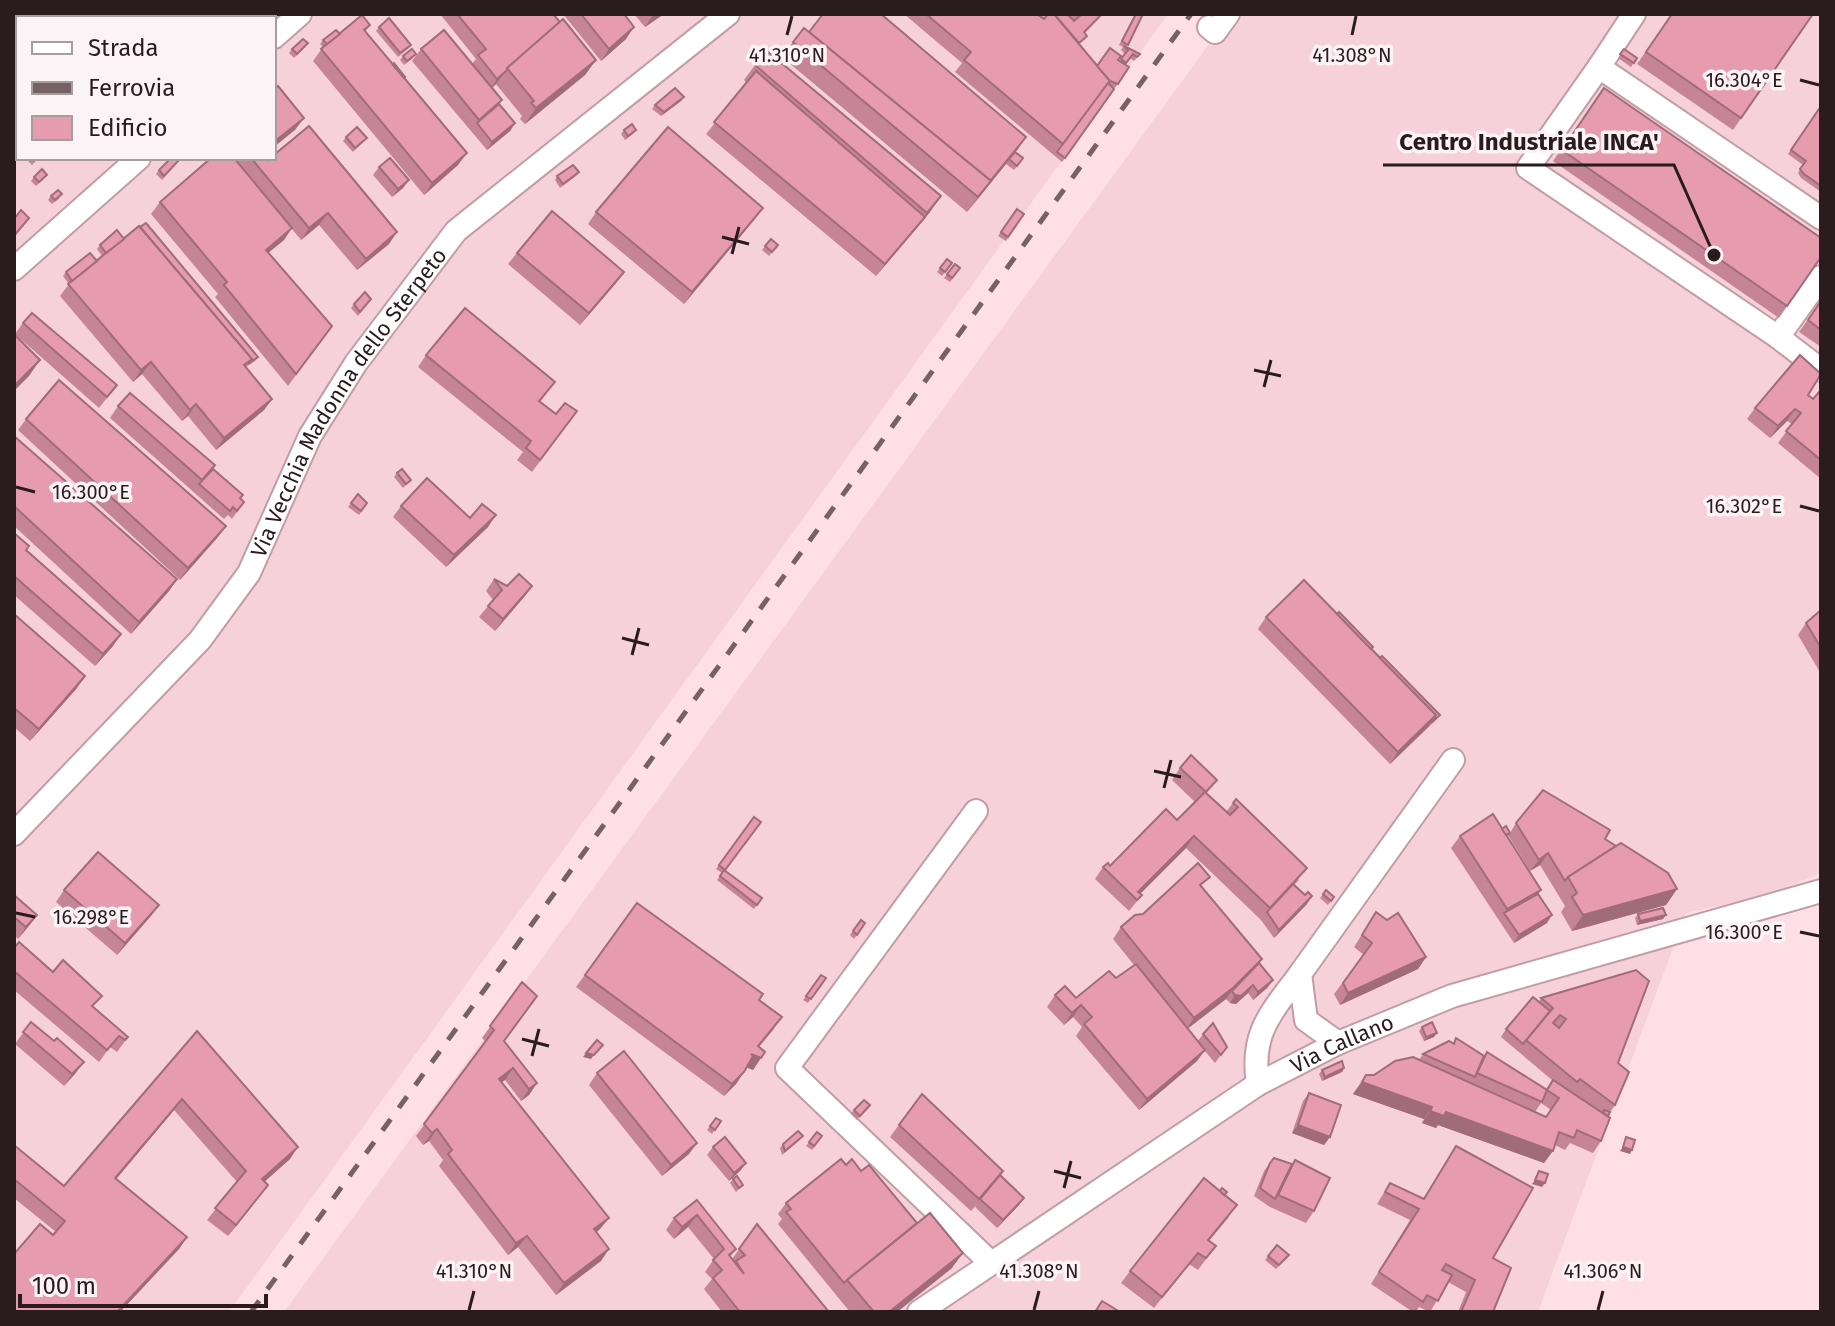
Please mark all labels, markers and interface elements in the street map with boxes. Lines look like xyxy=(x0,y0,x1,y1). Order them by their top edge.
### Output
legend xyxy=(16,16,276,160)
text: Strada xyxy=(88,34,159,62)
text: 41.310°N xyxy=(749,43,825,67)
text: 41.308°N xyxy=(1312,43,1392,67)
text: 16.304°E xyxy=(1705,68,1783,92)
text: Ferrovia xyxy=(88,74,175,102)
text: Edificio xyxy=(88,114,168,142)
callout: Centro Industriale INCA' xyxy=(1383,117,1674,165)
text: Centro Industriale INCA' xyxy=(1399,128,1659,156)
street label: Via Vecchia Madonna dello Sterpeto xyxy=(245,243,452,561)
text: 16.300°E xyxy=(52,480,130,504)
text: 16.302°E xyxy=(1706,494,1782,518)
text: 16.298°E xyxy=(53,905,129,929)
text: 16.300°E xyxy=(1705,920,1783,944)
street label: Via Callano xyxy=(1286,1009,1398,1079)
scale bar xyxy=(20,1258,266,1308)
text: 41.310°N xyxy=(436,1259,512,1283)
text: 41.308°N xyxy=(999,1259,1079,1283)
text: 41.306°N xyxy=(1564,1259,1642,1283)
text: 100 m xyxy=(32,1272,96,1300)

